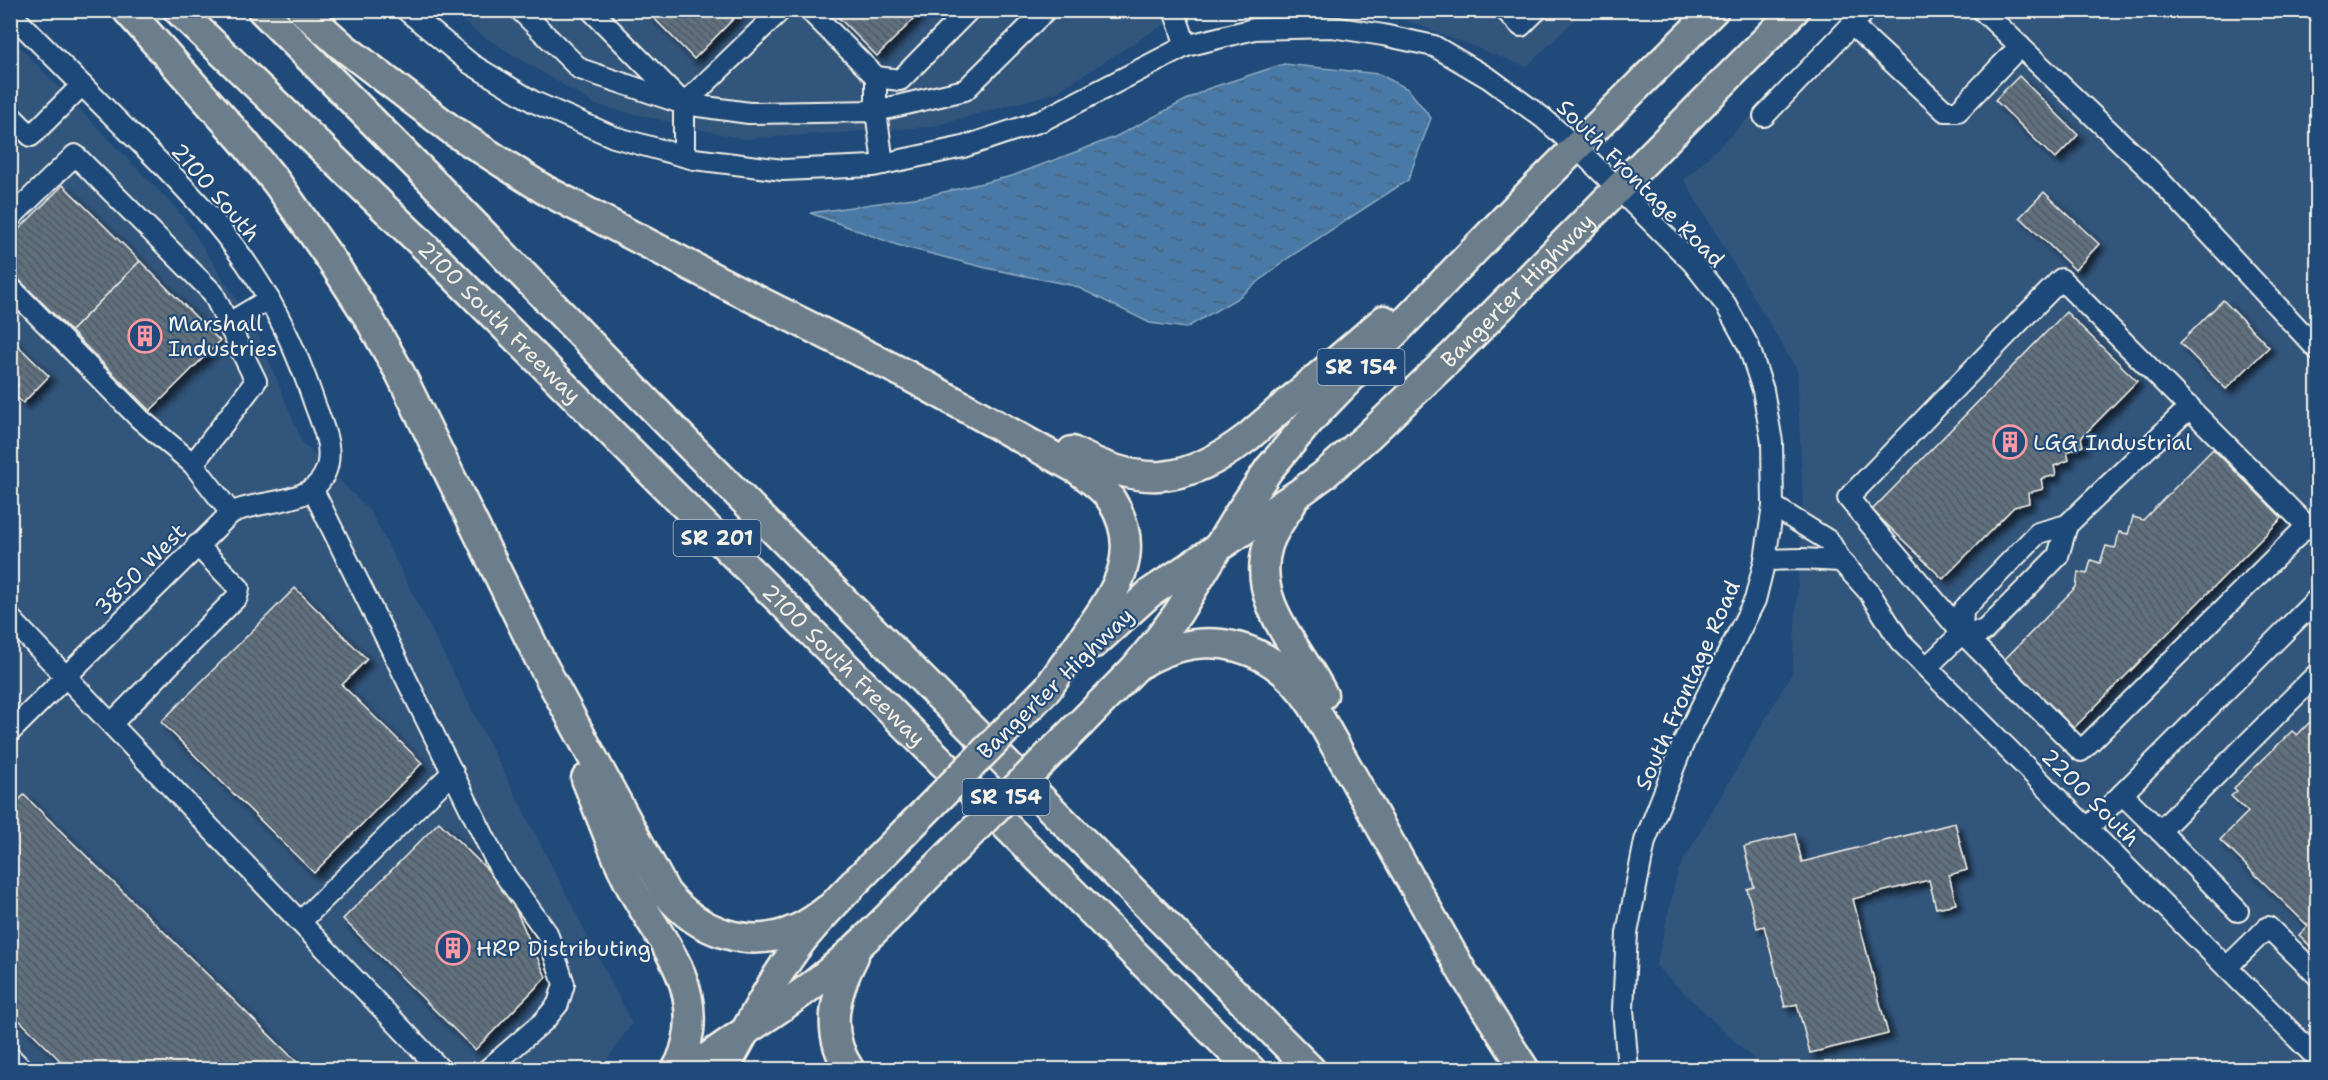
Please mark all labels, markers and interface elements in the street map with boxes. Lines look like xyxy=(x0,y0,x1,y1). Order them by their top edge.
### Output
street label: South Frontage Road xyxy=(1550,93,1731,274)
street label: 2100 South xyxy=(165,137,267,248)
street label: Bangerter Highway xyxy=(1435,207,1601,374)
street label: 2100 South Freeway xyxy=(412,234,587,410)
place label: Marshall Industries xyxy=(168,309,277,363)
building icon: Marshall Industries xyxy=(127,318,163,354)
road number: SR 154 xyxy=(1318,349,1404,385)
building icon: LGG Industrial xyxy=(1992,424,2028,460)
place label: LGG Industrial xyxy=(2033,428,2192,457)
street label: 3850 West xyxy=(88,517,192,621)
road number: SR 201 xyxy=(674,520,760,556)
street label: South Frontage Road xyxy=(1628,576,1747,795)
street label: 2100 South Freeway xyxy=(756,577,932,753)
street label: Bangerter Highway xyxy=(971,601,1140,766)
street label: 2200 South xyxy=(2035,742,2146,853)
road number: SR 154 xyxy=(962,779,1050,815)
building icon: HRP Distributing xyxy=(435,930,471,966)
place label: HRP Distributing xyxy=(476,934,651,963)

